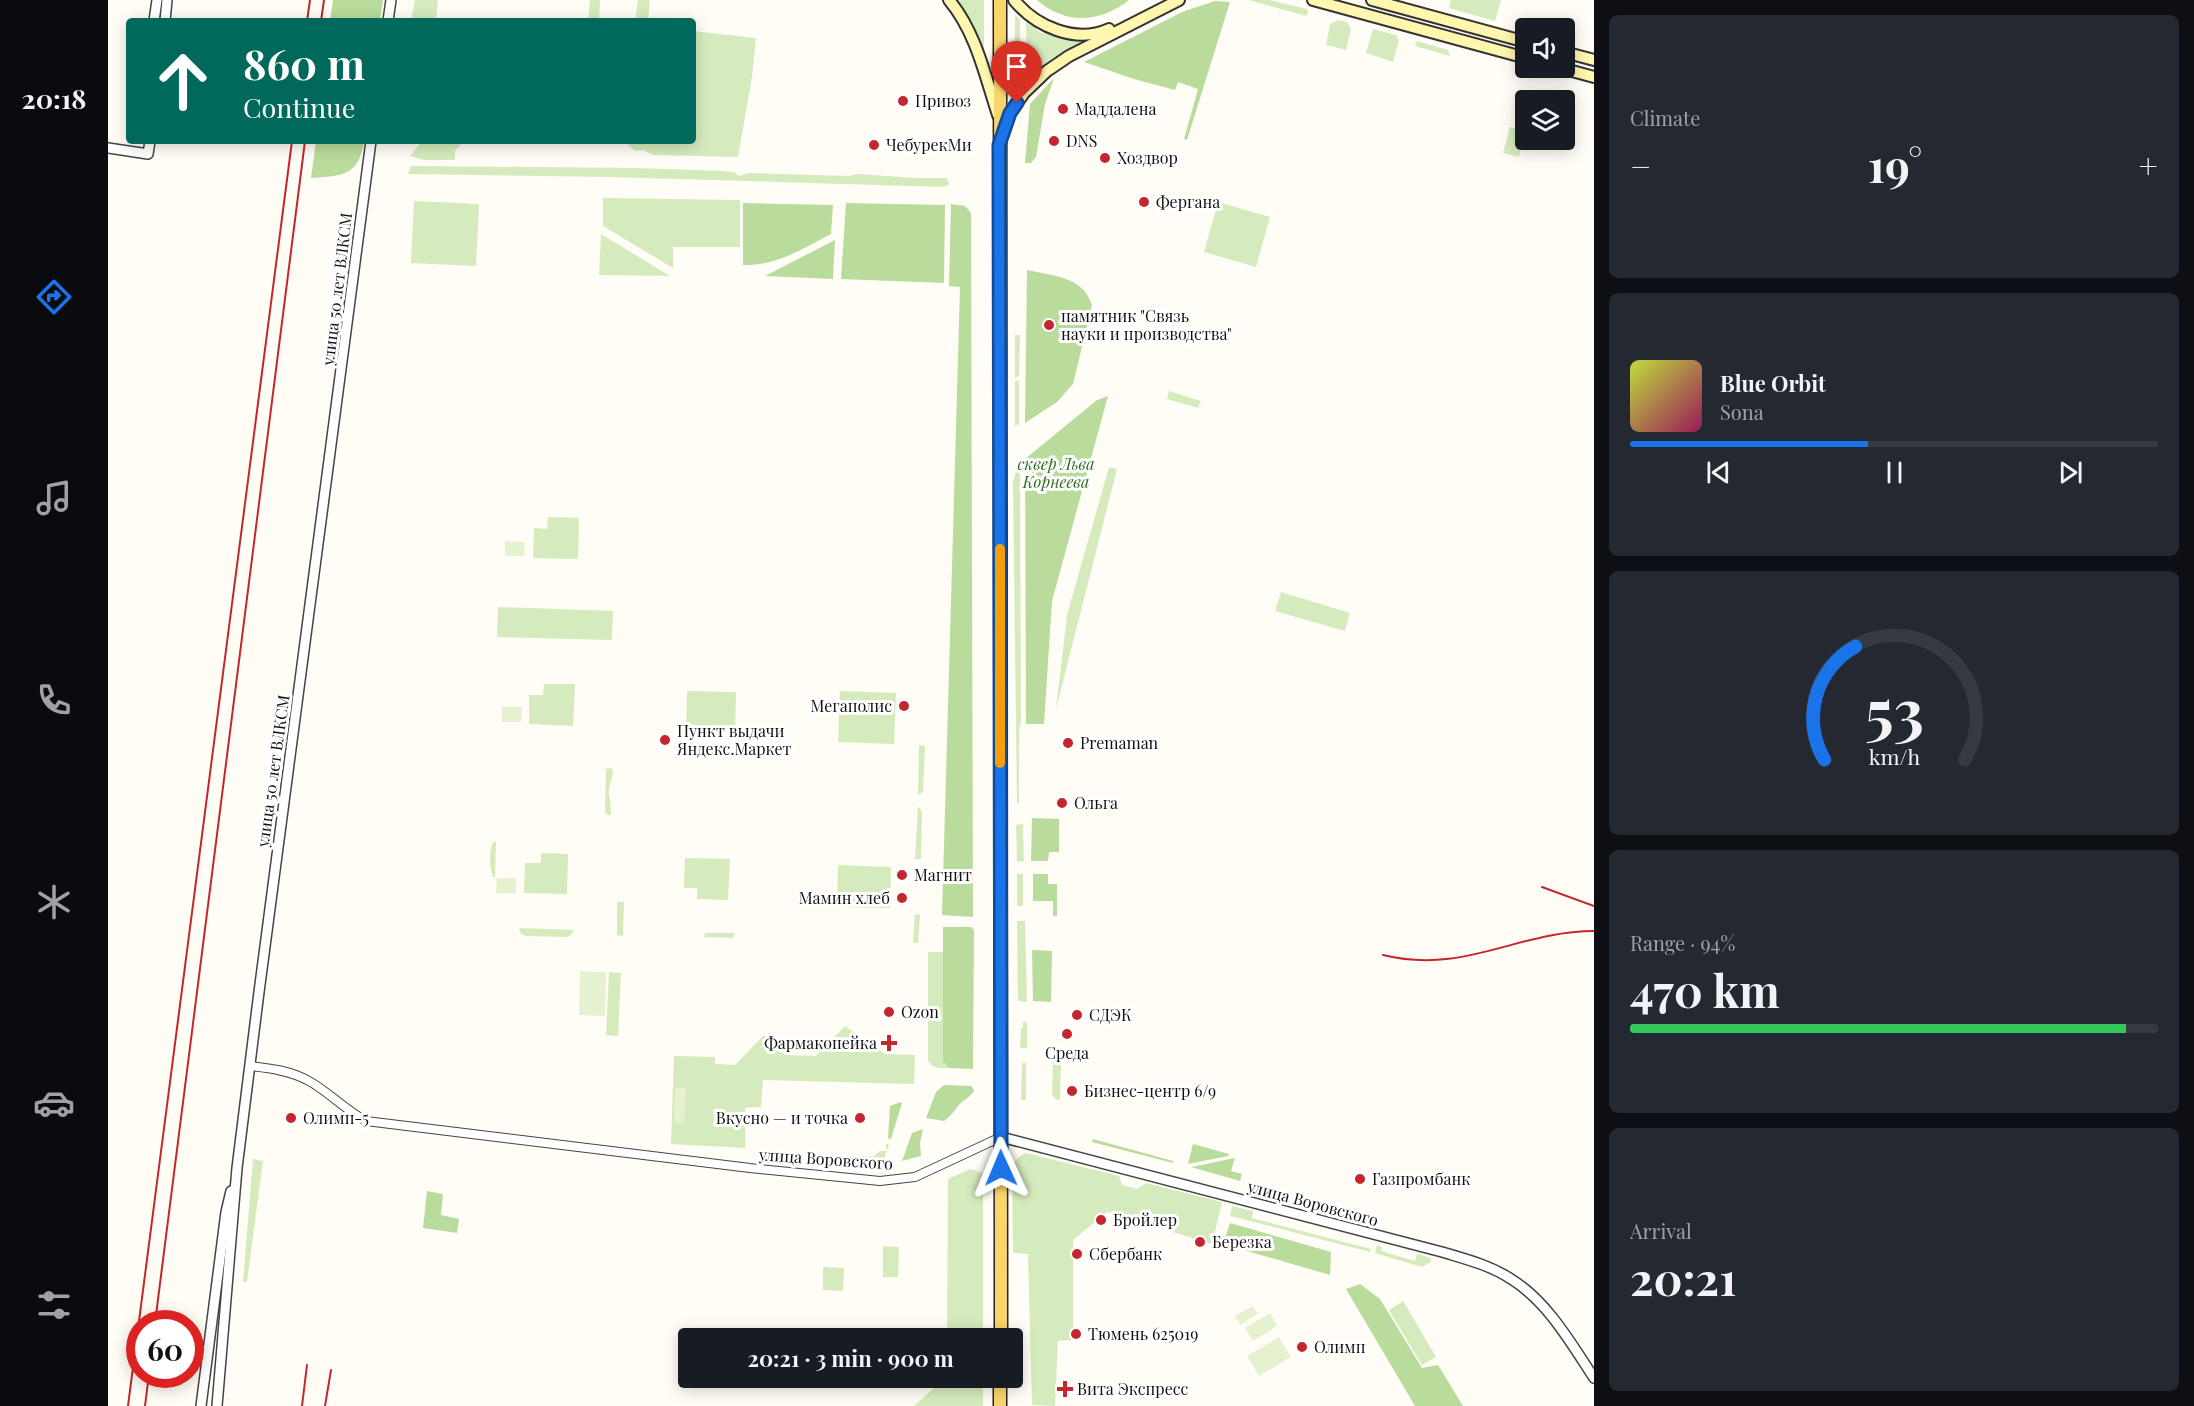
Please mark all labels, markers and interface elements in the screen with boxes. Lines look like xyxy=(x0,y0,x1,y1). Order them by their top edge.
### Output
map controls xyxy=(1515,18,1575,150)
button: sound xyxy=(1515,18,1575,78)
text: 860 m xyxy=(243,35,365,91)
pin xyxy=(991,41,1042,103)
icon: ahead xyxy=(144,42,222,120)
icon: arrive xyxy=(1000,50,1033,83)
text: 20:18 xyxy=(22,80,86,116)
text: Continue xyxy=(243,89,355,125)
place label: Привоз xyxy=(915,90,971,111)
button: layers xyxy=(1515,90,1575,150)
marker: Привоз xyxy=(896,94,910,108)
place label: Маддалена xyxy=(1075,98,1156,119)
marker: Маддалена xyxy=(1056,102,1070,116)
text: Climate xyxy=(1630,104,1700,131)
place label: DNS xyxy=(1066,130,1097,151)
place label: ЧебурекМи xyxy=(886,134,972,155)
marker: DNS xyxy=(1047,134,1061,148)
text: 19° xyxy=(1868,134,1922,194)
marker: ЧебурекМи xyxy=(867,138,881,152)
text: − xyxy=(1630,143,1651,187)
text: + xyxy=(2139,143,2158,187)
place label: Хоздвор xyxy=(1117,147,1178,168)
marker: Хоздвор xyxy=(1098,151,1112,165)
place label: Фергана xyxy=(1156,191,1220,212)
marker: Фергана xyxy=(1137,195,1151,209)
street label: улица 50 лет ВЛКСМ xyxy=(317,211,356,367)
icon: directions xyxy=(33,276,75,318)
place label: памятник "Связь науки и производства" xyxy=(1061,305,1232,344)
marker: памятник "Связь науки и производства" xyxy=(1042,318,1056,332)
text: Blue Orbit xyxy=(1720,368,1826,398)
text: Sona xyxy=(1720,398,1764,425)
park label: сквер Льва Корнеева xyxy=(1017,453,1095,492)
icon: previous xyxy=(1702,456,1735,489)
icon: pause xyxy=(1878,456,1911,489)
icon: next xyxy=(2054,456,2087,489)
icon: music xyxy=(33,477,75,519)
text: 53 xyxy=(1864,666,1924,750)
icon: phone xyxy=(33,679,75,721)
street label: улица 50 лет ВЛКСМ xyxy=(251,693,294,849)
place label: Мегаполис xyxy=(811,695,892,716)
marker: Мегаполис xyxy=(897,699,911,713)
place label: Пункт выдачи Яндекс.Маркет xyxy=(676,720,792,759)
place label: Premaman xyxy=(1080,732,1159,753)
marker: Пункт выдачи Яндекс.Маркет xyxy=(658,733,672,747)
marker: Premaman xyxy=(1061,736,1075,750)
text: km/h xyxy=(1868,742,1920,770)
place label: Ольга xyxy=(1074,792,1118,813)
marker: Ольга xyxy=(1055,796,1069,810)
place label: Магнит xyxy=(914,864,972,885)
marker: Магнит xyxy=(895,868,909,882)
icon: climate xyxy=(33,881,75,923)
place label: Мамин хлеб xyxy=(799,887,890,908)
marker: Мамин хлеб xyxy=(895,891,909,905)
text: Range · 94% xyxy=(1630,929,1735,956)
text: 470 km xyxy=(1630,959,1780,1019)
place label: Ozon xyxy=(901,1001,939,1022)
place label: СДЭК xyxy=(1089,1004,1132,1025)
marker: Ozon xyxy=(882,1005,896,1019)
marker: СДЭК xyxy=(1070,1008,1084,1022)
marker: Среда xyxy=(1060,1027,1074,1041)
place label: Фармакопейка xyxy=(764,1032,877,1053)
marker: Фармакопейка xyxy=(882,1036,896,1050)
place label: Среда xyxy=(1045,1042,1089,1063)
place label: Бизнес-центр 6/9 xyxy=(1084,1080,1216,1101)
icon: car xyxy=(33,1082,75,1124)
marker: Бизнес-центр 6/9 xyxy=(1065,1084,1079,1098)
place label: Олимп-5 xyxy=(303,1107,369,1128)
place label: Вкусно — и точка xyxy=(716,1107,848,1128)
marker: Олимп-5 xyxy=(284,1111,298,1125)
marker: Вкусно — и точка xyxy=(853,1111,867,1125)
position arrow xyxy=(969,1136,1033,1200)
street label: улица Воровского xyxy=(757,1143,894,1174)
place label: Газпромбанк xyxy=(1372,1168,1470,1189)
marker: Газпромбанк xyxy=(1353,1172,1367,1186)
street label: улица Воровского xyxy=(1245,1175,1381,1230)
place label: Бройлер xyxy=(1113,1209,1177,1230)
marker: Бройлер xyxy=(1094,1213,1108,1227)
text: Arrival xyxy=(1630,1217,1692,1244)
place label: Березка xyxy=(1212,1231,1272,1252)
marker: Березка xyxy=(1193,1235,1207,1249)
place label: Сбербанк xyxy=(1089,1243,1162,1264)
marker: Сбербанк xyxy=(1070,1247,1084,1261)
text: 20:21 xyxy=(1630,1247,1736,1307)
icon: filters xyxy=(33,1284,75,1326)
speed limit sign: 60 xyxy=(126,1310,204,1388)
place label: Тюмень 625019 xyxy=(1088,1323,1198,1344)
marker: Тюмень 625019 xyxy=(1069,1327,1083,1341)
place label: Олимп xyxy=(1314,1336,1366,1357)
marker: Олимп xyxy=(1295,1340,1309,1354)
text: 20:21 · 3 min · 900 m xyxy=(747,1343,954,1373)
place label: Вита Экспресс xyxy=(1077,1378,1189,1399)
marker: Вита Экспресс xyxy=(1058,1382,1072,1396)

